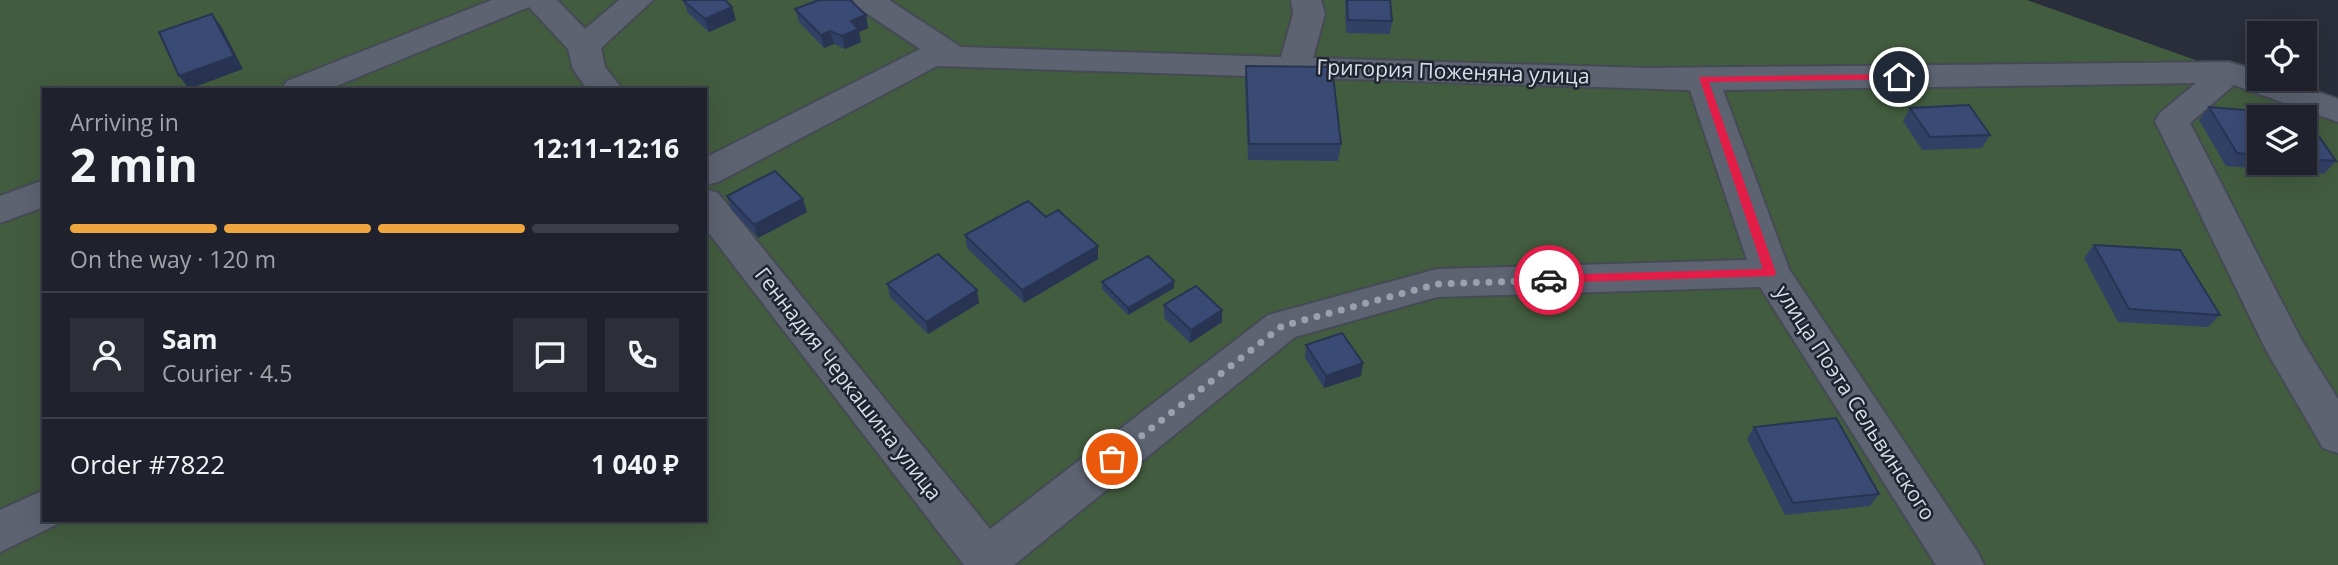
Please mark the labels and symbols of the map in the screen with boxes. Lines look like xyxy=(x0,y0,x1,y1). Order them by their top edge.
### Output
pin xyxy=(1869,47,1929,107)
street label: Григория Поженяна улица xyxy=(1316,52,1590,90)
courier xyxy=(1514,245,1584,315)
street label: Геннадия Черкашина улица xyxy=(749,261,949,506)
street label: улица Поэта Сельвинского xyxy=(1769,280,1942,525)
pin xyxy=(1082,429,1142,489)

